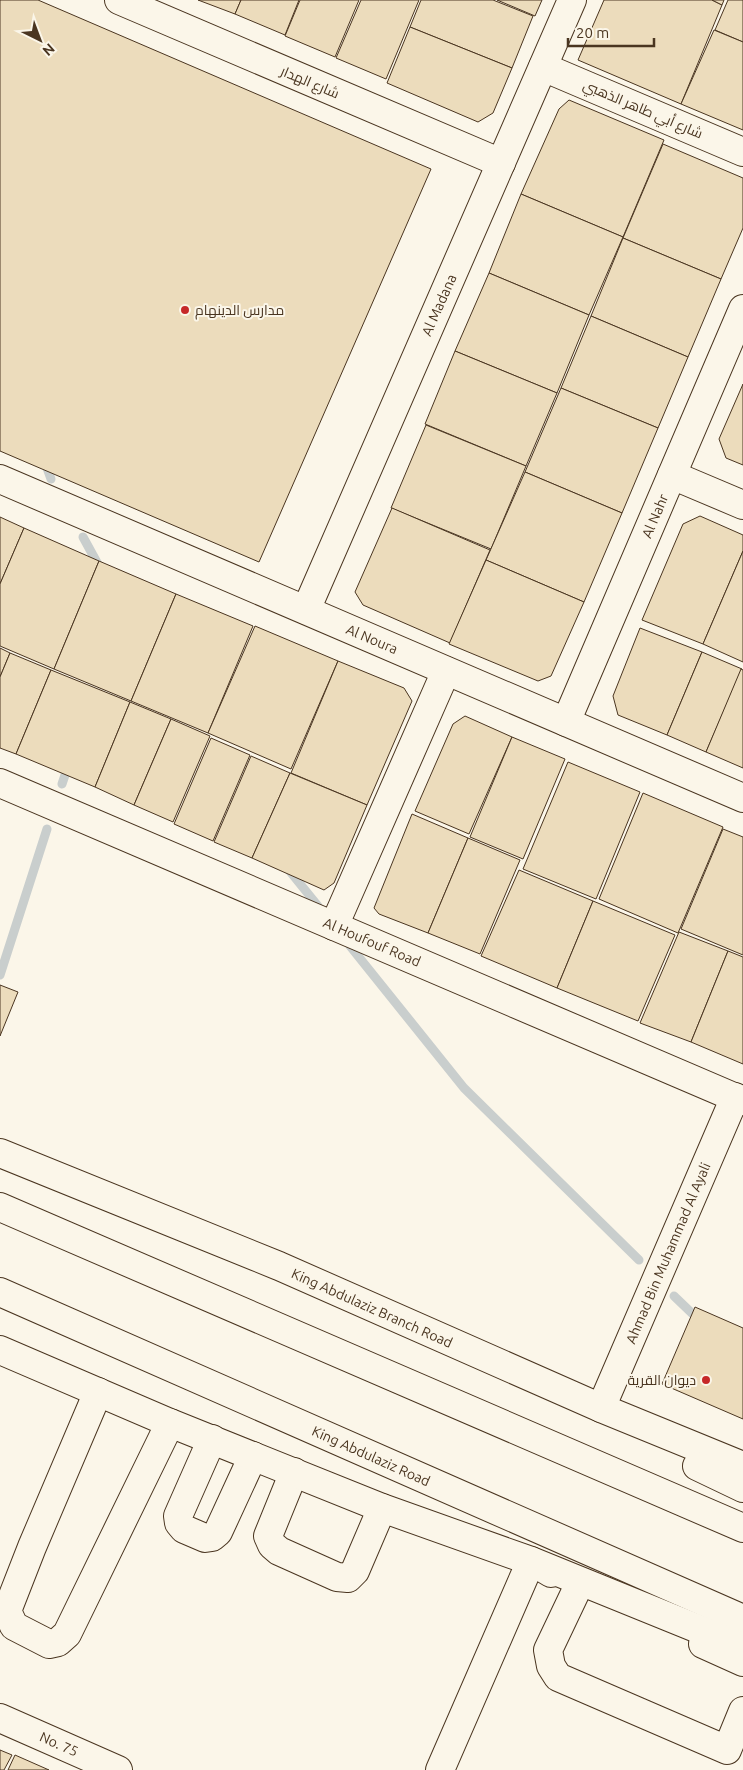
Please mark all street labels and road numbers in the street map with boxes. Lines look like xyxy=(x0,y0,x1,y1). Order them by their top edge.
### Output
street label: شارع الهدار xyxy=(277,62,342,102)
street label: شارع أبي طاهر الذهبي xyxy=(579,76,706,145)
street label: Al Madana xyxy=(418,272,460,338)
street label: Al Nahr xyxy=(639,491,672,541)
street label: Al Noura xyxy=(344,621,400,657)
street label: Al Houfouf Road xyxy=(321,914,423,970)
street label: Ahmad Bin Muhammad Al Ayali xyxy=(622,1160,714,1346)
street label: King Abdulaziz Branch Road xyxy=(289,1265,455,1351)
street label: King Abdulaziz Road xyxy=(309,1423,433,1489)
street label: No. 75 xyxy=(37,1728,81,1760)

